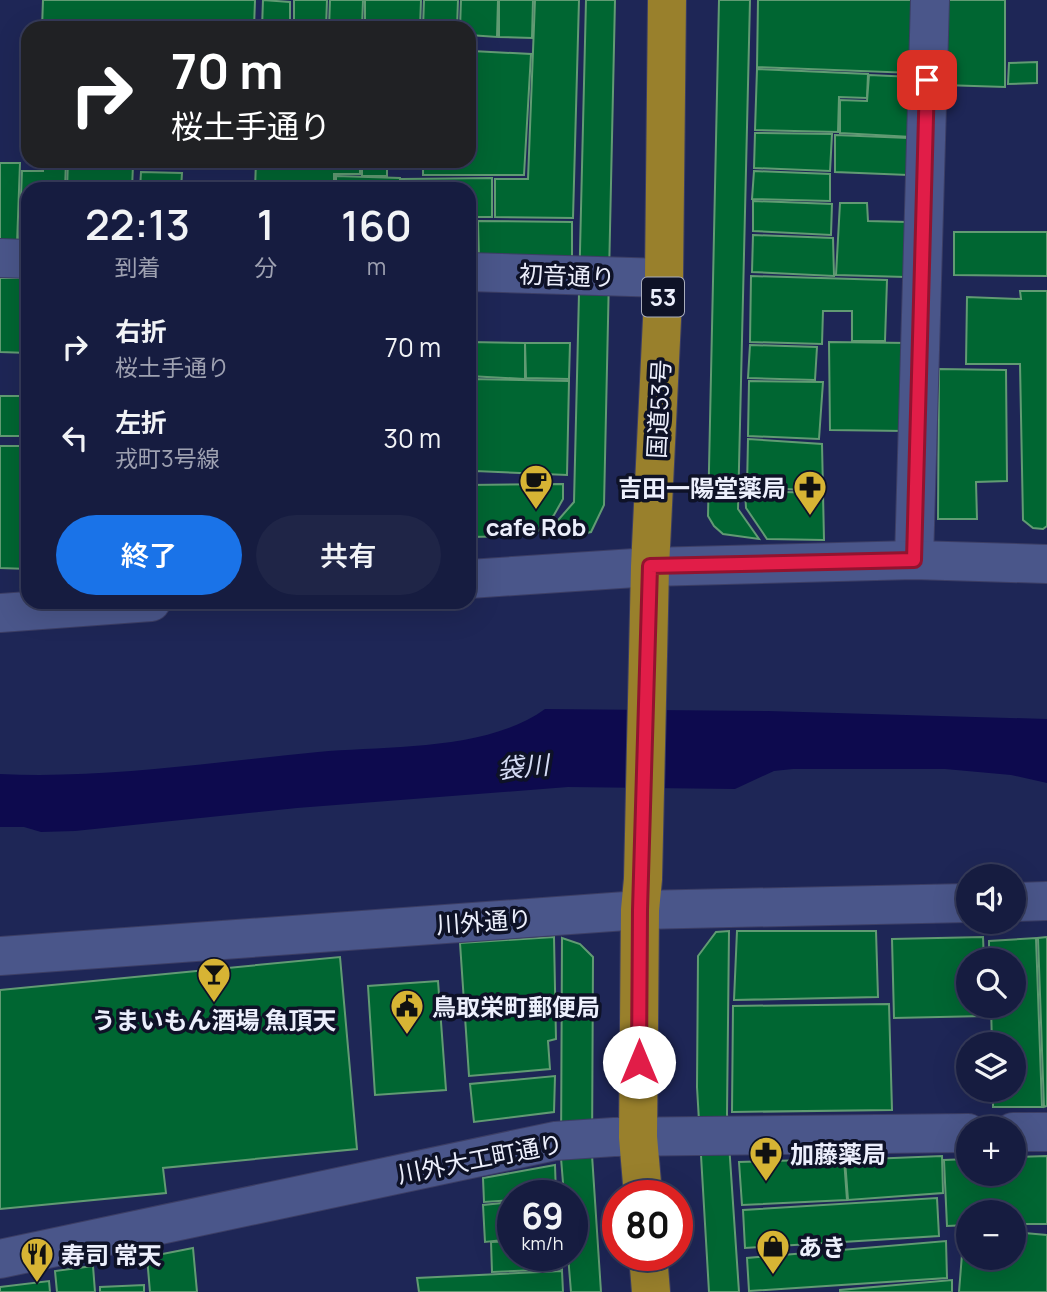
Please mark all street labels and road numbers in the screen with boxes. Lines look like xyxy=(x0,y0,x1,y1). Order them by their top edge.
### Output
street label: 初音通り xyxy=(518,257,616,293)
road number: 53 xyxy=(642,278,684,316)
street label: 国道53号 xyxy=(639,359,677,459)
street label: 川外通り xyxy=(435,901,533,941)
street label: 川外大工町通り xyxy=(394,1126,566,1190)

